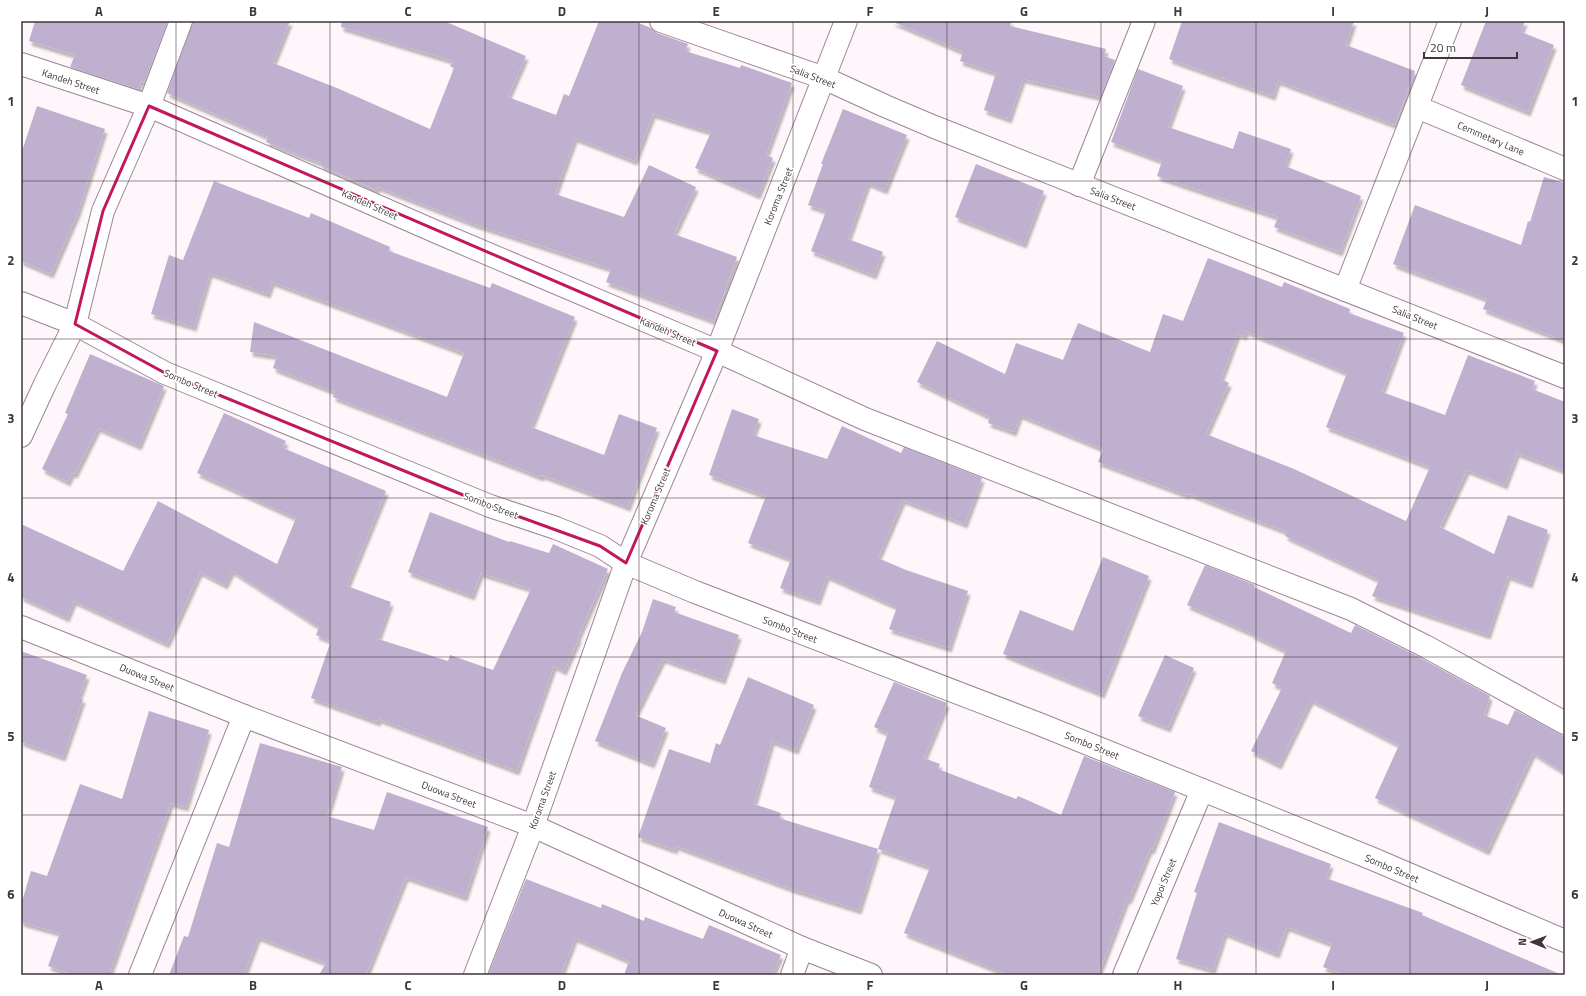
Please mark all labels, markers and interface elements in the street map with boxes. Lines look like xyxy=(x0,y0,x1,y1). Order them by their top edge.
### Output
text: A xyxy=(95,1,103,21)
text: B xyxy=(249,1,257,21)
text: C xyxy=(404,1,412,21)
text: D xyxy=(558,1,566,21)
text: E xyxy=(712,1,720,21)
text: F xyxy=(867,1,874,21)
text: G xyxy=(1020,1,1028,21)
text: H xyxy=(1174,1,1182,21)
text: I xyxy=(1331,1,1335,21)
text: J xyxy=(1485,1,1489,21)
scale bar xyxy=(1424,34,1517,60)
text: 20 m xyxy=(1430,38,1456,57)
street label: Salia Street xyxy=(788,61,838,92)
street label: Kandeh Street xyxy=(40,65,102,98)
text: 1 xyxy=(7,91,15,111)
text: 1 xyxy=(1571,91,1579,111)
street label: Cemmetary Lane xyxy=(1455,118,1527,159)
street label: Koroma Street xyxy=(760,165,797,227)
street label: Salia Street xyxy=(1088,183,1138,214)
street label: Kandeh Street xyxy=(339,185,401,224)
text: 2 xyxy=(7,250,15,270)
text: 2 xyxy=(1571,250,1579,270)
street label: Salia Street xyxy=(1390,302,1440,334)
street label: Kandeh Street xyxy=(637,313,699,350)
street label: Sombo Street xyxy=(161,365,221,402)
text: 3 xyxy=(7,408,15,428)
text: 3 xyxy=(1571,408,1579,428)
street label: Koroma Street xyxy=(637,465,674,527)
street label: Sombo Street xyxy=(461,488,521,523)
text: 4 xyxy=(7,567,15,587)
text: 4 xyxy=(1571,567,1579,587)
street label: Sombo Street xyxy=(760,612,820,647)
street label: Duowa Street xyxy=(117,660,177,695)
text: 5 xyxy=(7,726,15,746)
text: 5 xyxy=(1571,726,1579,746)
street label: Sombo Street xyxy=(1062,728,1122,763)
street label: Koroma Street xyxy=(525,769,560,831)
street label: Duowa Street xyxy=(419,777,479,812)
street label: Sombo Street xyxy=(1362,850,1422,887)
street label: Yopoi Street xyxy=(1147,855,1180,908)
text: 6 xyxy=(7,884,15,904)
text: 6 xyxy=(1571,884,1579,904)
street label: Duowa Street xyxy=(716,905,776,942)
north arrow xyxy=(1512,922,1552,962)
text: N xyxy=(1514,938,1530,946)
text: A xyxy=(95,975,103,995)
text: B xyxy=(249,975,257,995)
text: C xyxy=(404,975,412,995)
text: D xyxy=(558,975,566,995)
text: E xyxy=(712,975,720,995)
text: F xyxy=(867,975,874,995)
text: G xyxy=(1020,975,1028,995)
text: H xyxy=(1174,975,1182,995)
text: I xyxy=(1331,975,1335,995)
text: J xyxy=(1485,975,1489,995)

